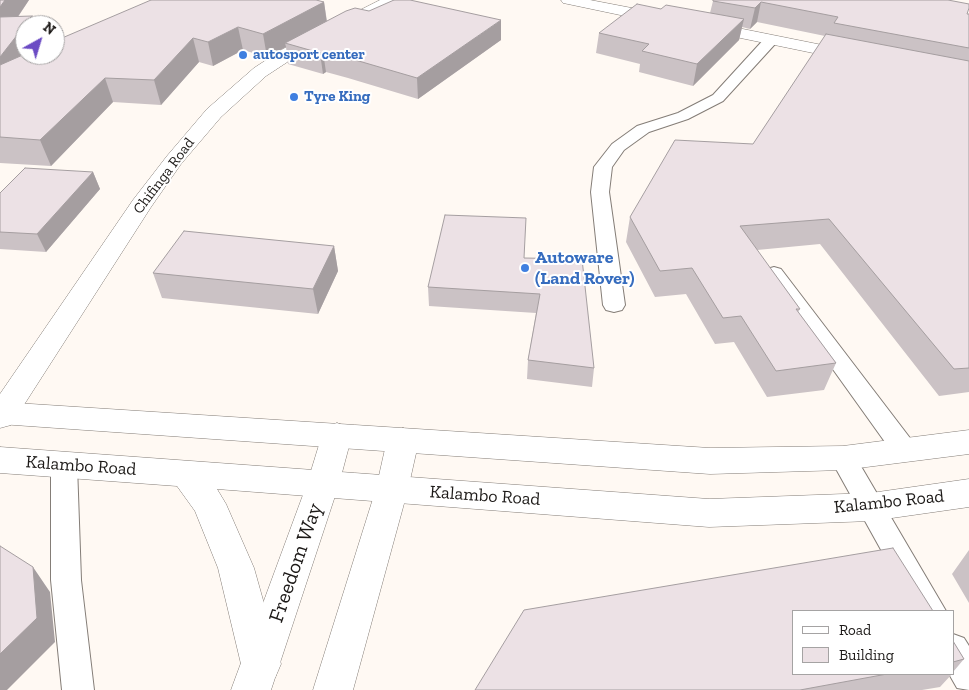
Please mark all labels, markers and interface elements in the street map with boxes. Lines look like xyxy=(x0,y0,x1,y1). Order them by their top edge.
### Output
north arrow xyxy=(15,15,65,65)
text: N xyxy=(40,19,59,39)
place label: autosport center xyxy=(253,46,365,64)
marker: autosport center xyxy=(237,49,249,61)
place label: Tyre King xyxy=(304,88,370,106)
marker: Tyre King xyxy=(288,91,300,103)
street label: Chifinga Road xyxy=(130,134,198,218)
place label: Autoware (Land Rover) xyxy=(535,247,634,290)
marker: Autoware (Land Rover) xyxy=(519,262,531,274)
street label: Kalambo Road xyxy=(25,451,137,481)
street label: Kalambo Road xyxy=(429,481,541,511)
street label: Kalambo Road xyxy=(833,485,945,519)
street label: Freedom Way xyxy=(264,500,328,626)
legend xyxy=(792,610,954,675)
text: Road xyxy=(839,621,871,639)
text: Building xyxy=(839,646,894,664)

